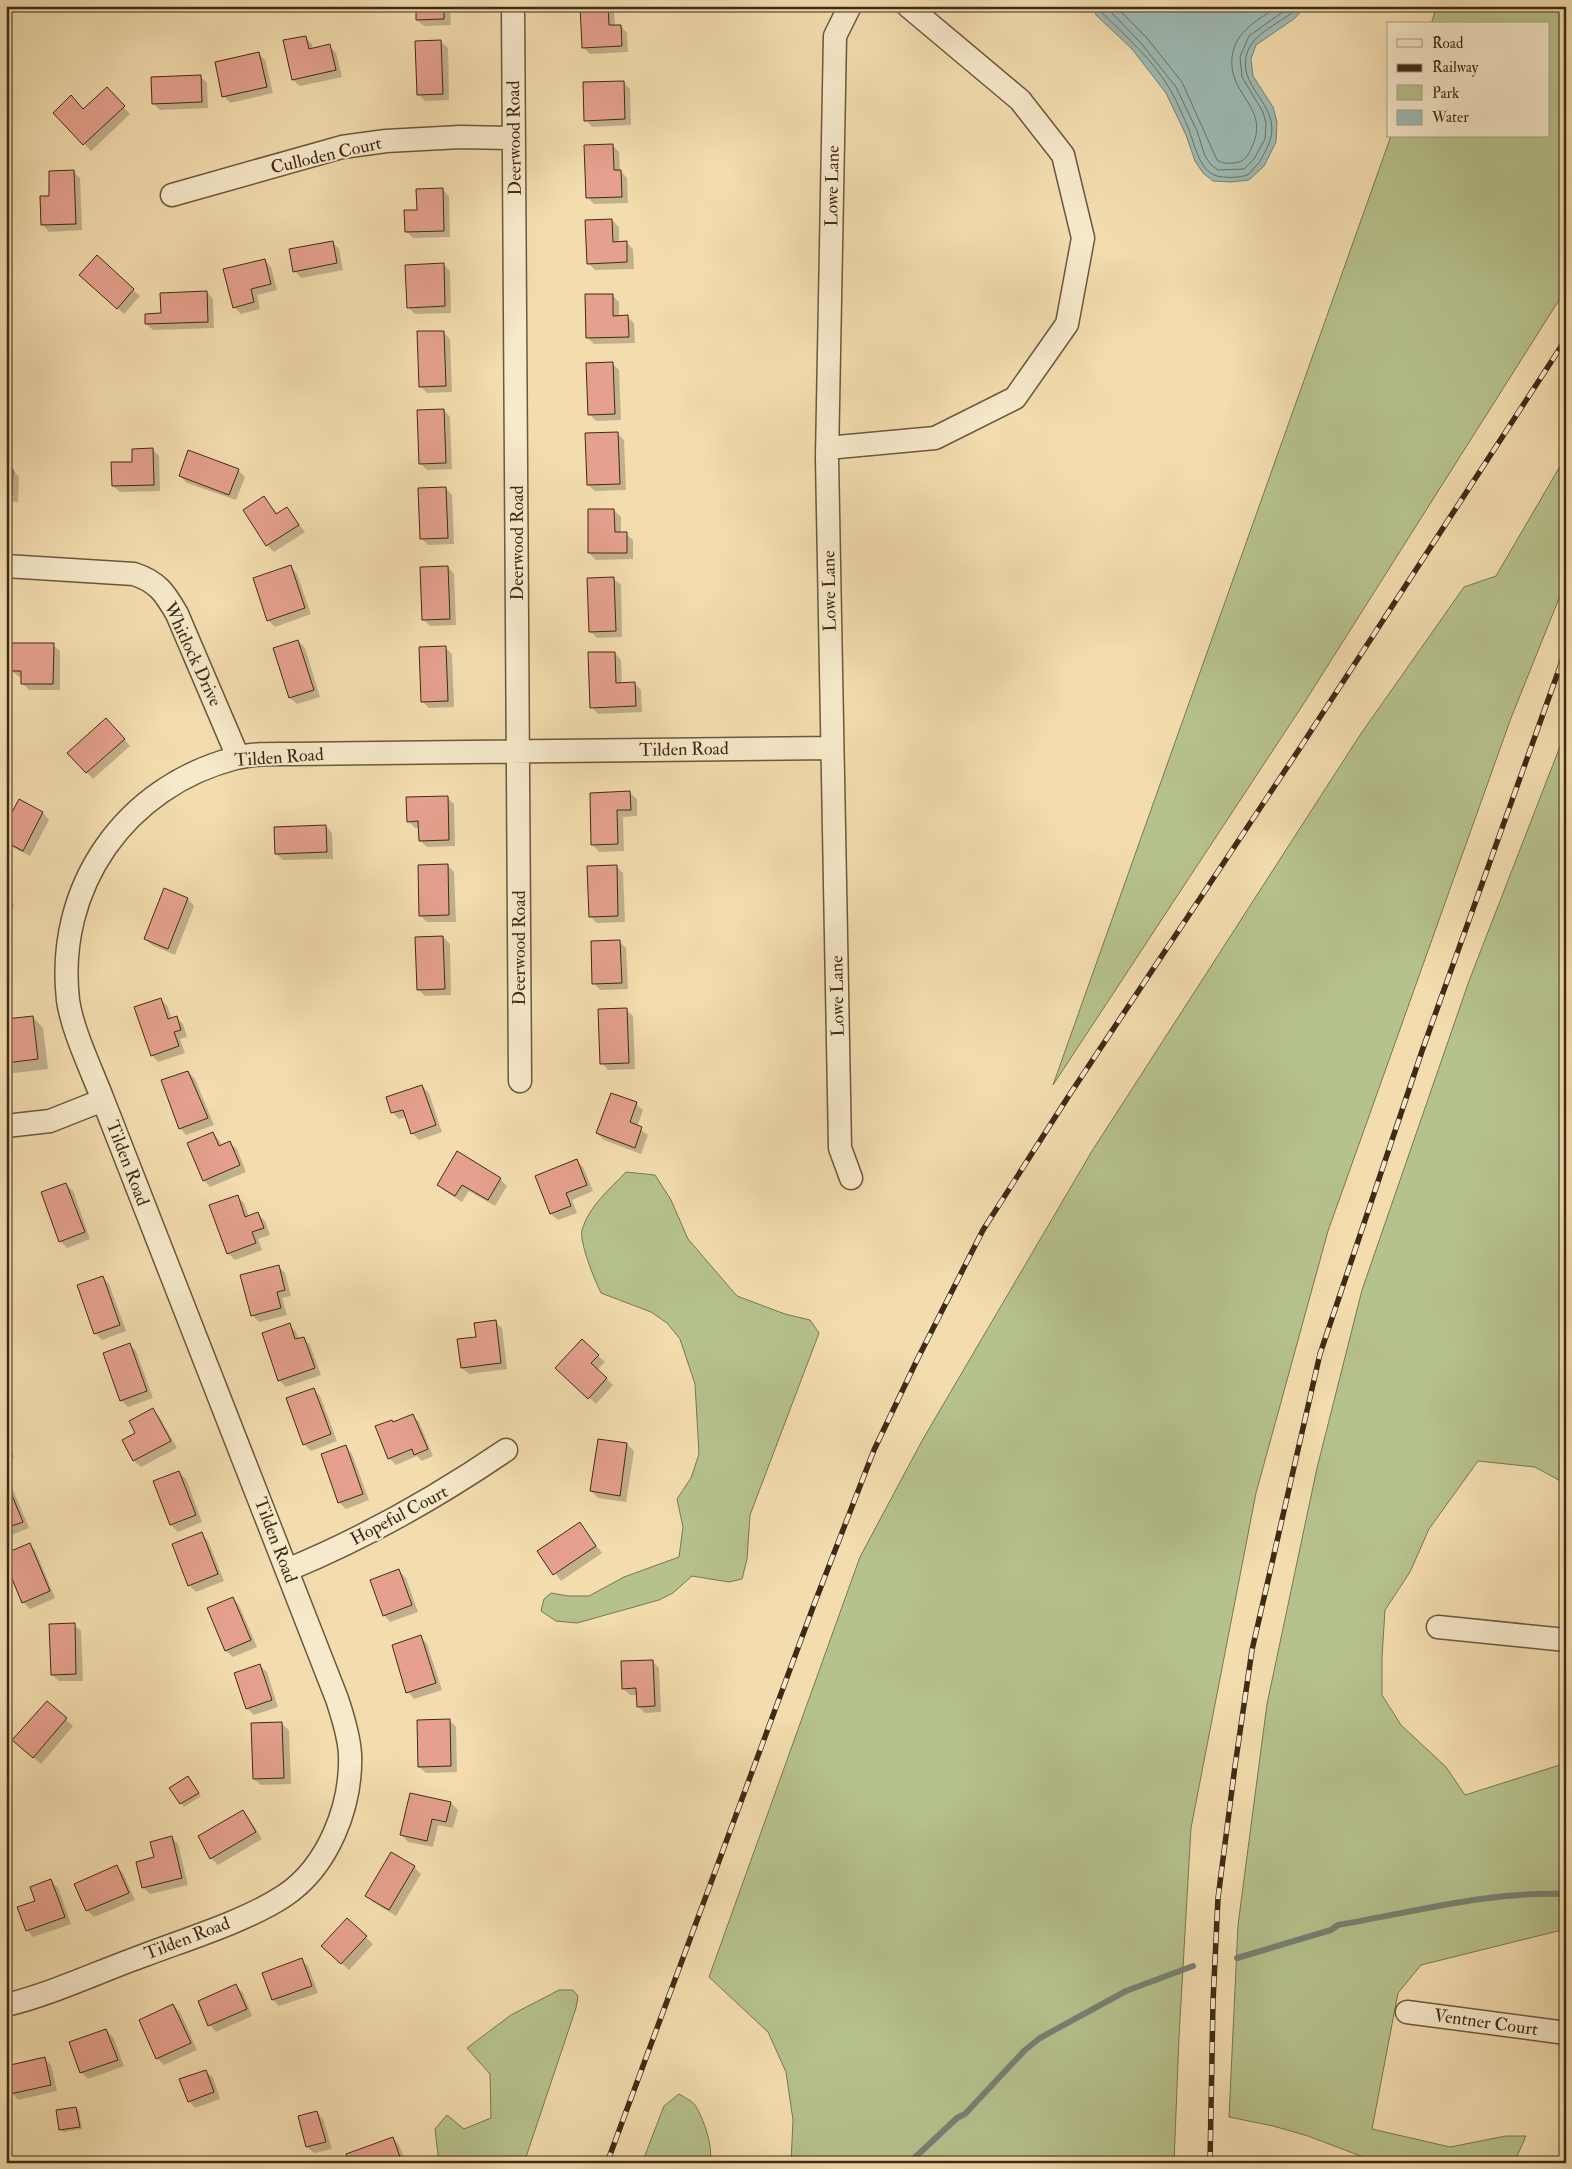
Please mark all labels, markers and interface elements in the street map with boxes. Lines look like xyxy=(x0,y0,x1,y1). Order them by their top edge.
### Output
legend xyxy=(1387,22,1550,138)
text: Road xyxy=(1432,34,1464,53)
text: Railway xyxy=(1432,58,1479,77)
street label: Deerwood Road xyxy=(502,80,527,196)
text: Park xyxy=(1432,84,1459,103)
text: Water xyxy=(1431,108,1469,127)
street label: Culloden Court xyxy=(268,132,384,179)
street label: Lowe Lane xyxy=(820,145,845,227)
street label: Deerwood Road xyxy=(506,485,529,601)
street label: Lowe Lane xyxy=(817,550,842,632)
street label: Whitlock Drive xyxy=(158,597,227,710)
street label: Tilden Road xyxy=(639,737,729,762)
street label: Tilden Road xyxy=(234,743,325,772)
street label: Deerwood Road xyxy=(508,890,531,1006)
street label: Lowe Lane xyxy=(825,955,850,1037)
street label: Tilden Road xyxy=(101,1117,154,1209)
street label: Hopeful Court xyxy=(347,1480,452,1551)
street label: Tilden Road xyxy=(249,1494,302,1586)
street label: Tilden Road xyxy=(141,1912,233,1965)
street label: Ventner Court xyxy=(1432,2004,1540,2041)

